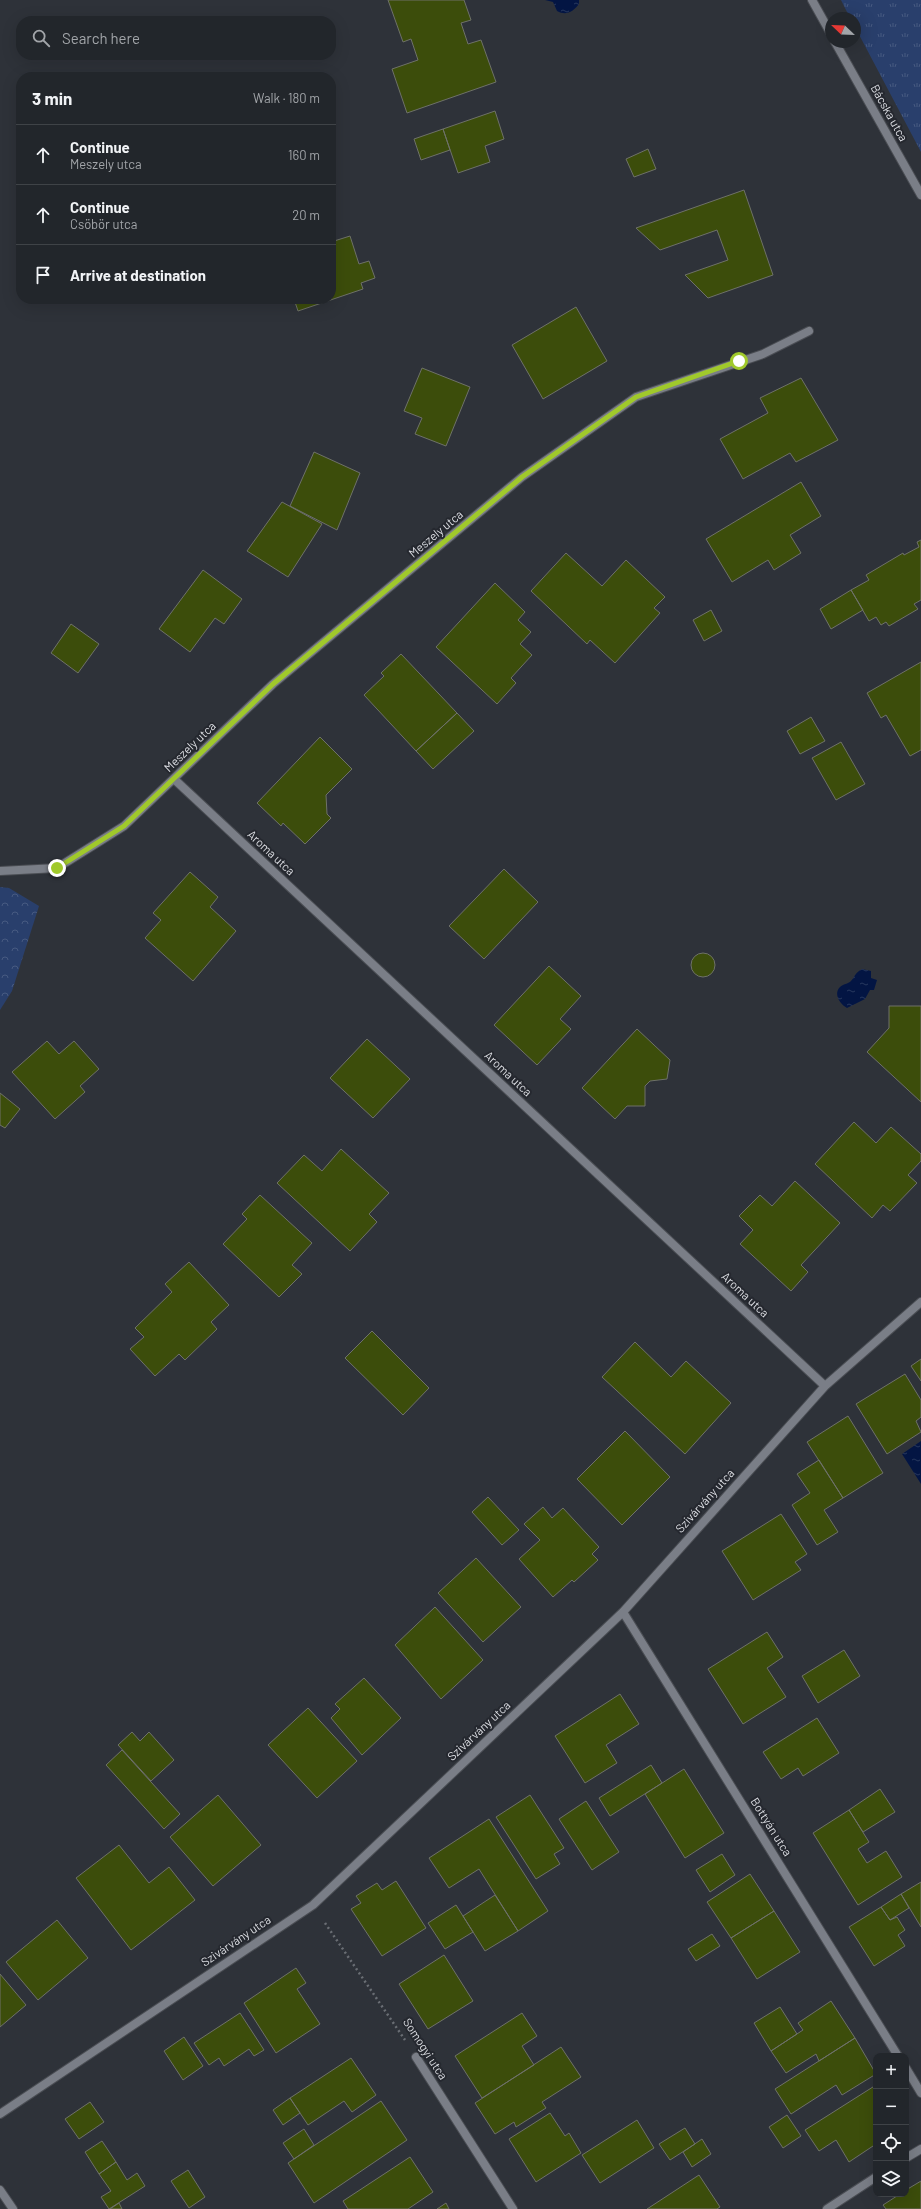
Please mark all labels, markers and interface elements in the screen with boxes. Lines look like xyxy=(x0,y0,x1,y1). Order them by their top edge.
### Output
north arrow xyxy=(825,12,861,48)
search box xyxy=(16,16,336,60)
icon: search xyxy=(30,27,52,49)
text: Search here xyxy=(62,29,140,47)
street label: Bácska utca xyxy=(868,82,911,143)
text: 3 min xyxy=(32,88,72,108)
text: Walk · 180 m xyxy=(253,90,320,106)
text: Continue xyxy=(70,138,130,156)
icon: ahead xyxy=(32,144,54,166)
text: 160 m xyxy=(288,147,320,163)
text: Meszely utca xyxy=(70,156,142,172)
text: Continue xyxy=(70,198,130,216)
icon: ahead xyxy=(32,204,54,226)
text: 20 m xyxy=(292,207,320,223)
text: Csöbör utca xyxy=(70,216,137,232)
icon: arrive xyxy=(32,264,54,286)
text: Arrive at destination xyxy=(70,266,206,284)
route start xyxy=(730,352,748,370)
street label: Meszely utca xyxy=(406,507,465,560)
street label: Meszely utca xyxy=(161,718,218,774)
street label: Aroma utca xyxy=(245,827,298,878)
route end xyxy=(48,859,66,877)
street label: Aroma utca xyxy=(482,1048,535,1099)
street label: Aroma utca xyxy=(719,1269,772,1320)
street label: Szivárvány utca xyxy=(672,1466,736,1535)
street label: Szivárvány utca xyxy=(444,1698,513,1763)
street label: Bottyán utca xyxy=(748,1795,795,1858)
street label: Szivárvány utca xyxy=(198,1912,273,1969)
street label: Somogyi utca xyxy=(401,2015,451,2082)
map controls xyxy=(873,2053,909,2197)
button: + xyxy=(873,2053,909,2089)
button: − xyxy=(873,2089,909,2125)
button: locate xyxy=(873,2125,909,2161)
button: layers xyxy=(873,2161,909,2197)

